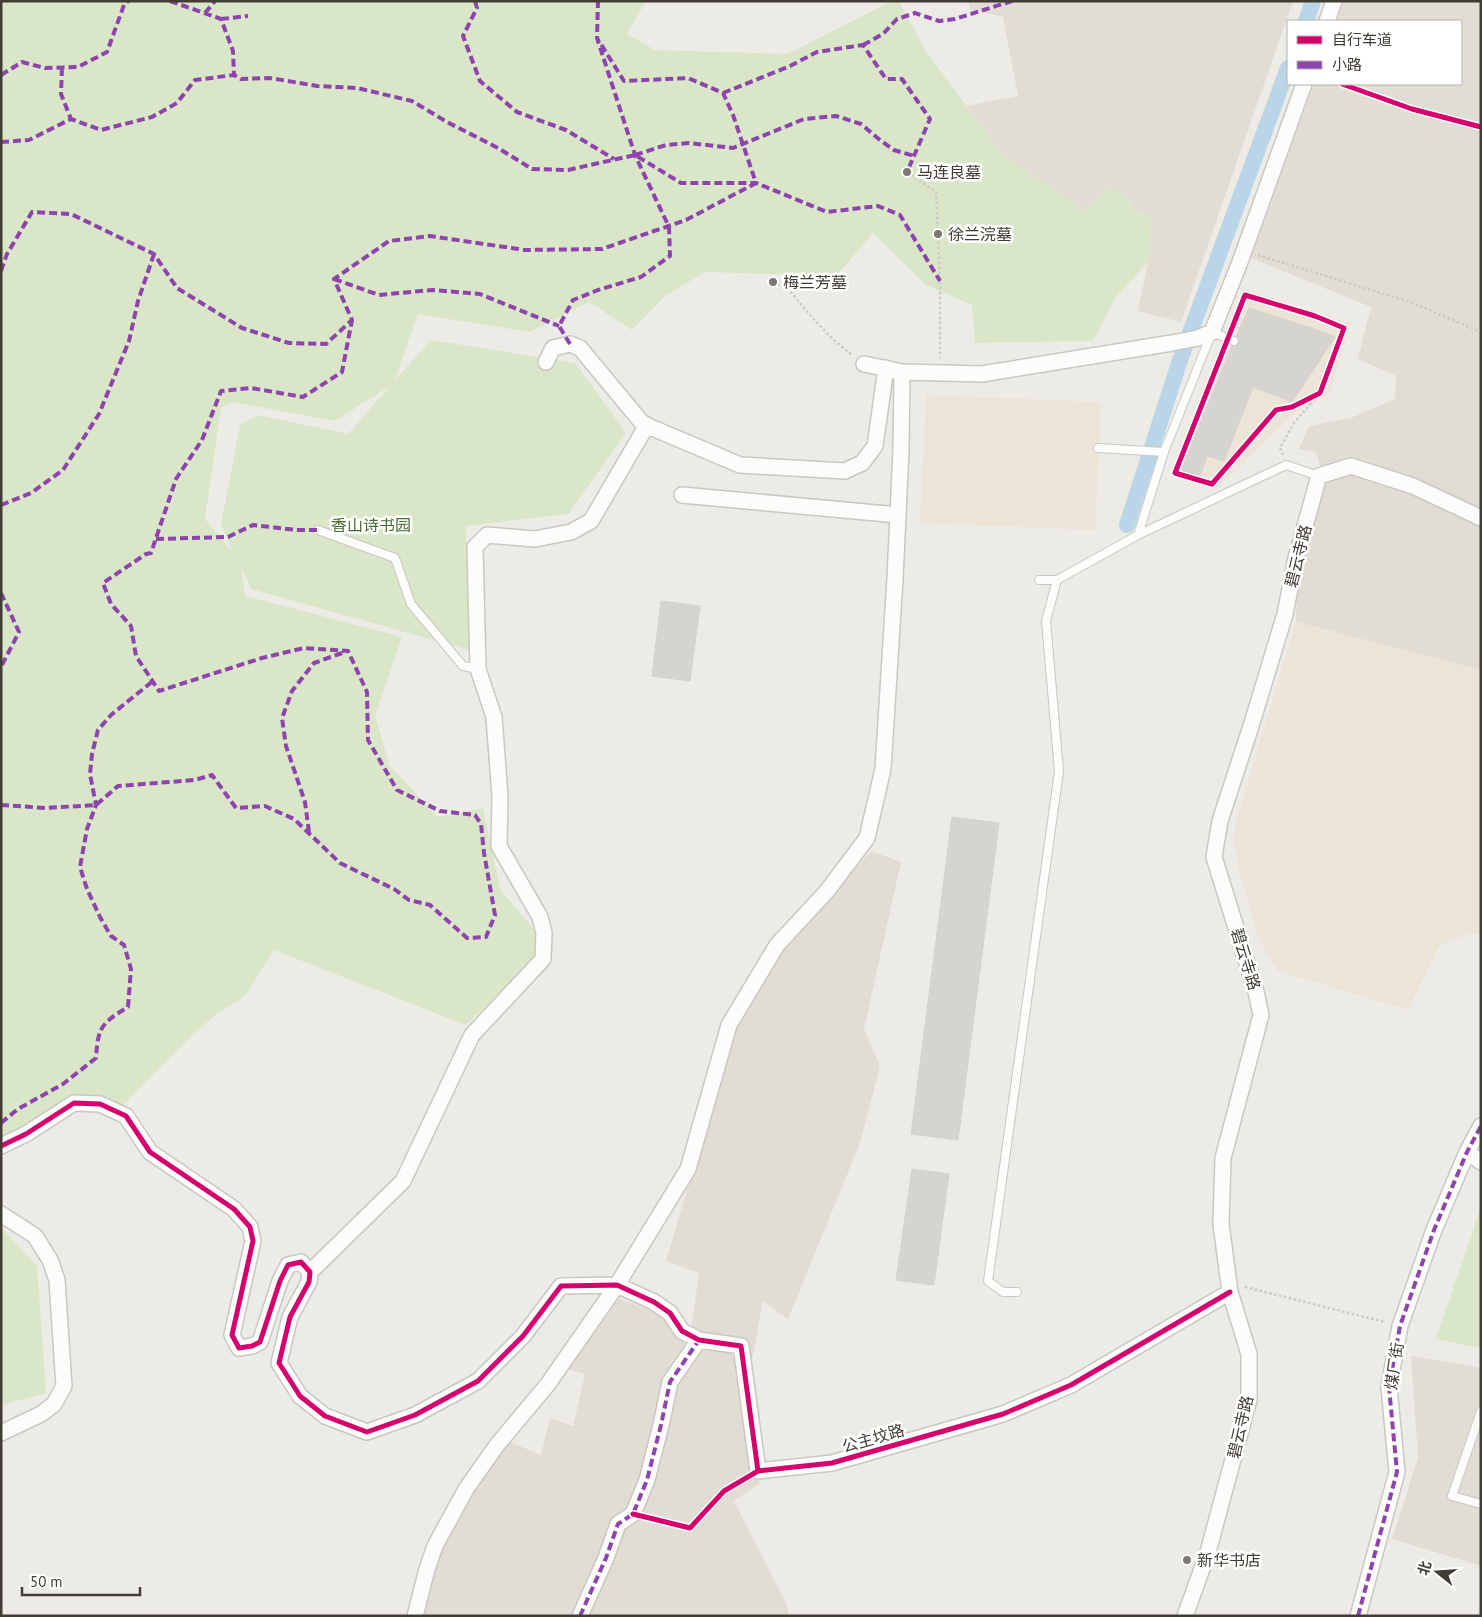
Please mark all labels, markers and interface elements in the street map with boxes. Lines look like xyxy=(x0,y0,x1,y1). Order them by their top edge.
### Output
legend xyxy=(1287,20,1462,85)
text: 自行车道 xyxy=(1332,30,1392,49)
text: 小路 xyxy=(1332,55,1362,74)
place label: 马连良墓 xyxy=(917,162,981,182)
marker: 马连良墓 xyxy=(901,166,913,178)
place label: 徐兰浣墓 xyxy=(948,224,1012,244)
marker: 徐兰浣墓 xyxy=(932,228,944,240)
place label: 梅兰芳墓 xyxy=(783,272,847,292)
marker: 梅兰芳墓 xyxy=(767,276,779,288)
park label: 香山诗书园 xyxy=(331,515,411,535)
street label: 碧云寺路 xyxy=(1281,523,1315,589)
street label: 碧云寺路 xyxy=(1227,925,1265,993)
street label: 煤厂街 xyxy=(1381,1341,1407,1391)
street label: 碧云寺路 xyxy=(1223,1394,1257,1460)
street label: 公主坟路 xyxy=(839,1420,907,1456)
north arrow xyxy=(1412,1547,1462,1597)
place label: 新华书店 xyxy=(1197,1550,1261,1570)
marker: 新华书店 xyxy=(1181,1554,1193,1566)
text: 北 xyxy=(1414,1559,1435,1578)
scale bar xyxy=(22,1564,140,1596)
text: 50 m xyxy=(30,1572,63,1591)

